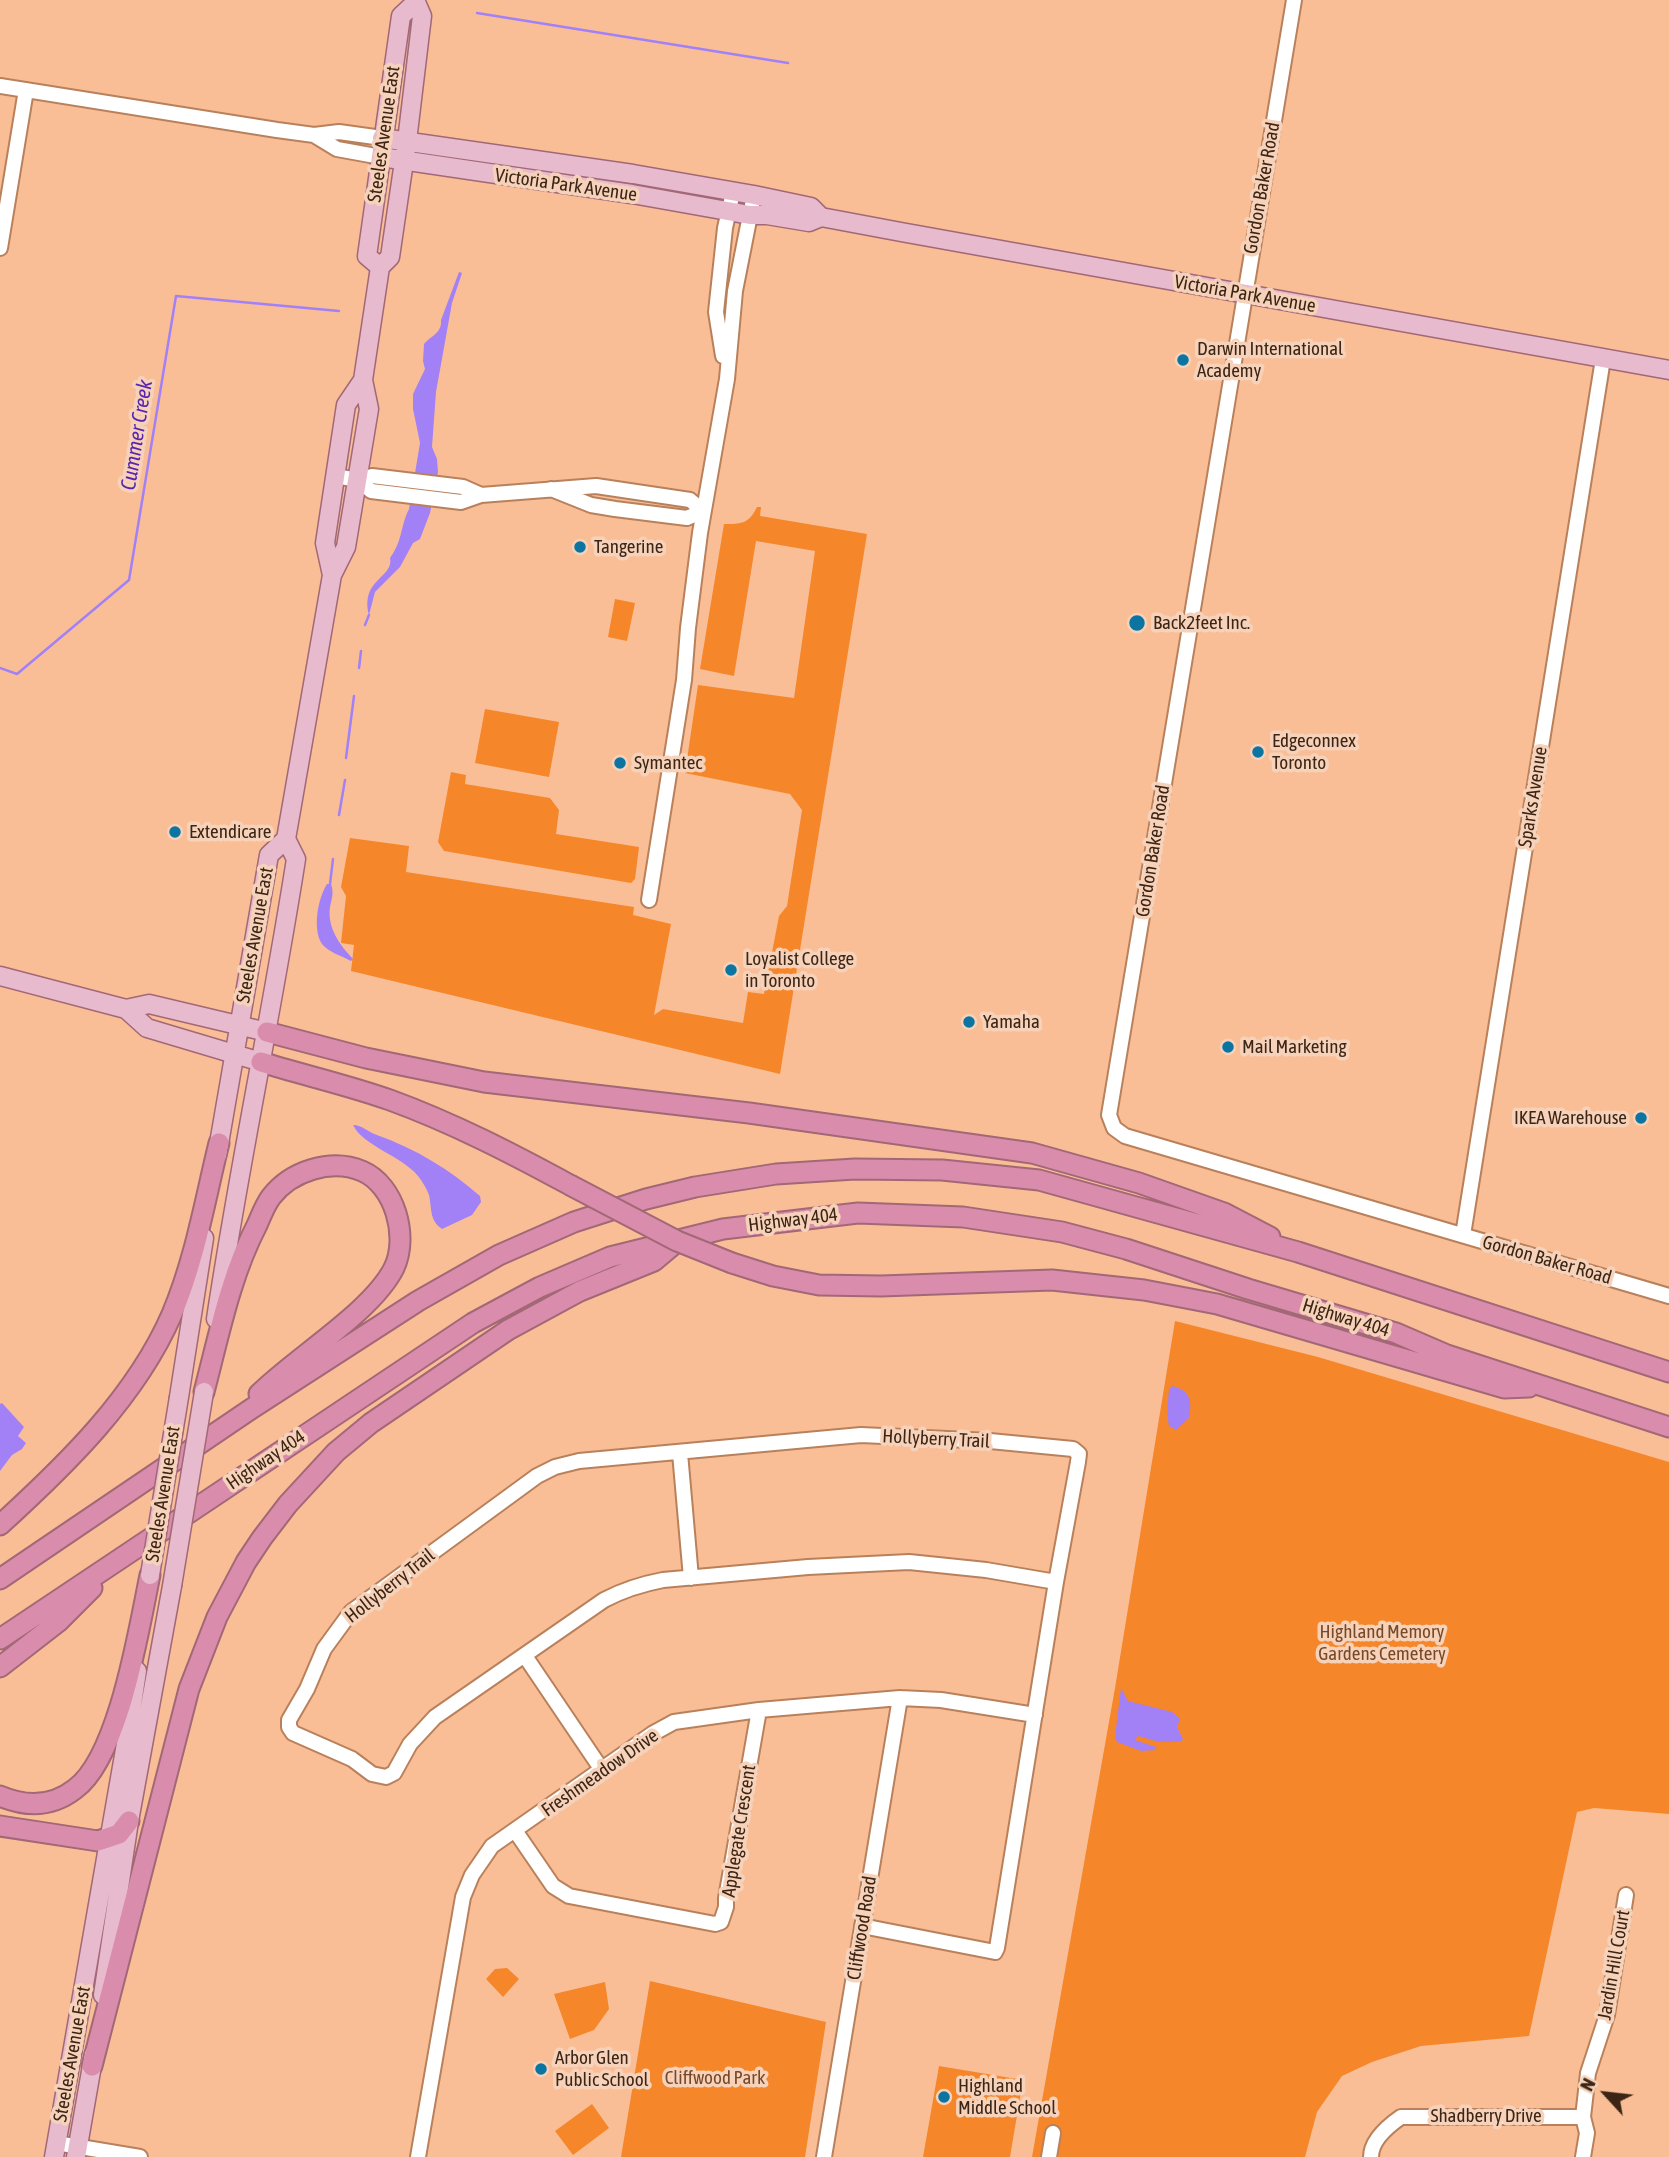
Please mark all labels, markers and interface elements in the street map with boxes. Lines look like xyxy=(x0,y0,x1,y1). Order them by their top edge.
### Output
street label: Steeles Avenue East xyxy=(363,64,405,204)
street label: Gordon Baker Road xyxy=(1239,120,1285,256)
street label: Victoria Park Avenue xyxy=(493,164,639,206)
street label: Victoria Park Avenue xyxy=(1172,270,1318,318)
place label: Darwin International Academy xyxy=(1197,338,1343,382)
marker: Darwin International Academy xyxy=(1175,352,1191,368)
water label: Cummer Creek xyxy=(116,378,158,492)
place label: Tangerine xyxy=(594,536,663,558)
marker: Tangerine xyxy=(572,539,588,555)
place label: Back2feet Inc. xyxy=(1153,612,1250,634)
marker: Back2feet Inc. xyxy=(1127,613,1147,633)
place label: Edgeconnex Toronto xyxy=(1272,730,1356,774)
marker: Edgeconnex Toronto xyxy=(1250,744,1266,760)
street label: Sparks Avenue xyxy=(1514,745,1552,849)
place label: Symantec xyxy=(634,752,702,774)
marker: Symantec xyxy=(612,755,628,771)
street label: Gordon Baker Road xyxy=(1131,783,1175,919)
place label: Extendicare xyxy=(189,821,271,843)
marker: Extendicare xyxy=(167,824,183,840)
street label: Steeles Avenue East xyxy=(232,865,278,1005)
place label: Loyalist College in Toronto xyxy=(745,948,854,992)
marker: Loyalist College in Toronto xyxy=(723,962,739,978)
place label: Yamaha xyxy=(983,1011,1040,1033)
marker: Yamaha xyxy=(961,1014,977,1030)
place label: Mail Marketing xyxy=(1242,1036,1347,1058)
marker: Mail Marketing xyxy=(1220,1039,1236,1055)
place label: IKEA Warehouse xyxy=(1514,1107,1627,1129)
marker: IKEA Warehouse xyxy=(1633,1110,1649,1126)
street label: Highway 404 xyxy=(747,1203,839,1237)
street label: Gordon Baker Road xyxy=(1480,1231,1614,1289)
street label: Highway 404 xyxy=(1300,1294,1392,1342)
street label: Steeles Avenue East xyxy=(141,1424,185,1564)
street label: Highway 404 xyxy=(222,1425,310,1495)
street label: Hollyberry Trail xyxy=(882,1425,990,1453)
street label: Hollyberry Trail xyxy=(341,1544,439,1628)
park label: Highland Memory Gardens Cemetery xyxy=(1318,1621,1446,1665)
street label: Freshmeadow Drive xyxy=(537,1724,663,1822)
street label: Applegate Crescent xyxy=(717,1763,761,1899)
street label: Cliffwood Road xyxy=(843,1874,881,1982)
street label: Jardin Hill Court xyxy=(1593,1908,1635,2022)
street label: Steeles Avenue East xyxy=(49,1984,95,2124)
place label: Arbor Glen Public School xyxy=(555,2047,649,2091)
north arrow xyxy=(1571,2059,1641,2129)
marker: Arbor Glen Public School xyxy=(533,2061,549,2077)
park label: Cliffwood Park xyxy=(665,2067,765,2089)
text: N xyxy=(1575,2074,1600,2094)
place label: Highland Middle School xyxy=(958,2075,1056,2119)
marker: Highland Middle School xyxy=(936,2089,952,2105)
street label: Shadberry Drive xyxy=(1430,2105,1542,2127)

